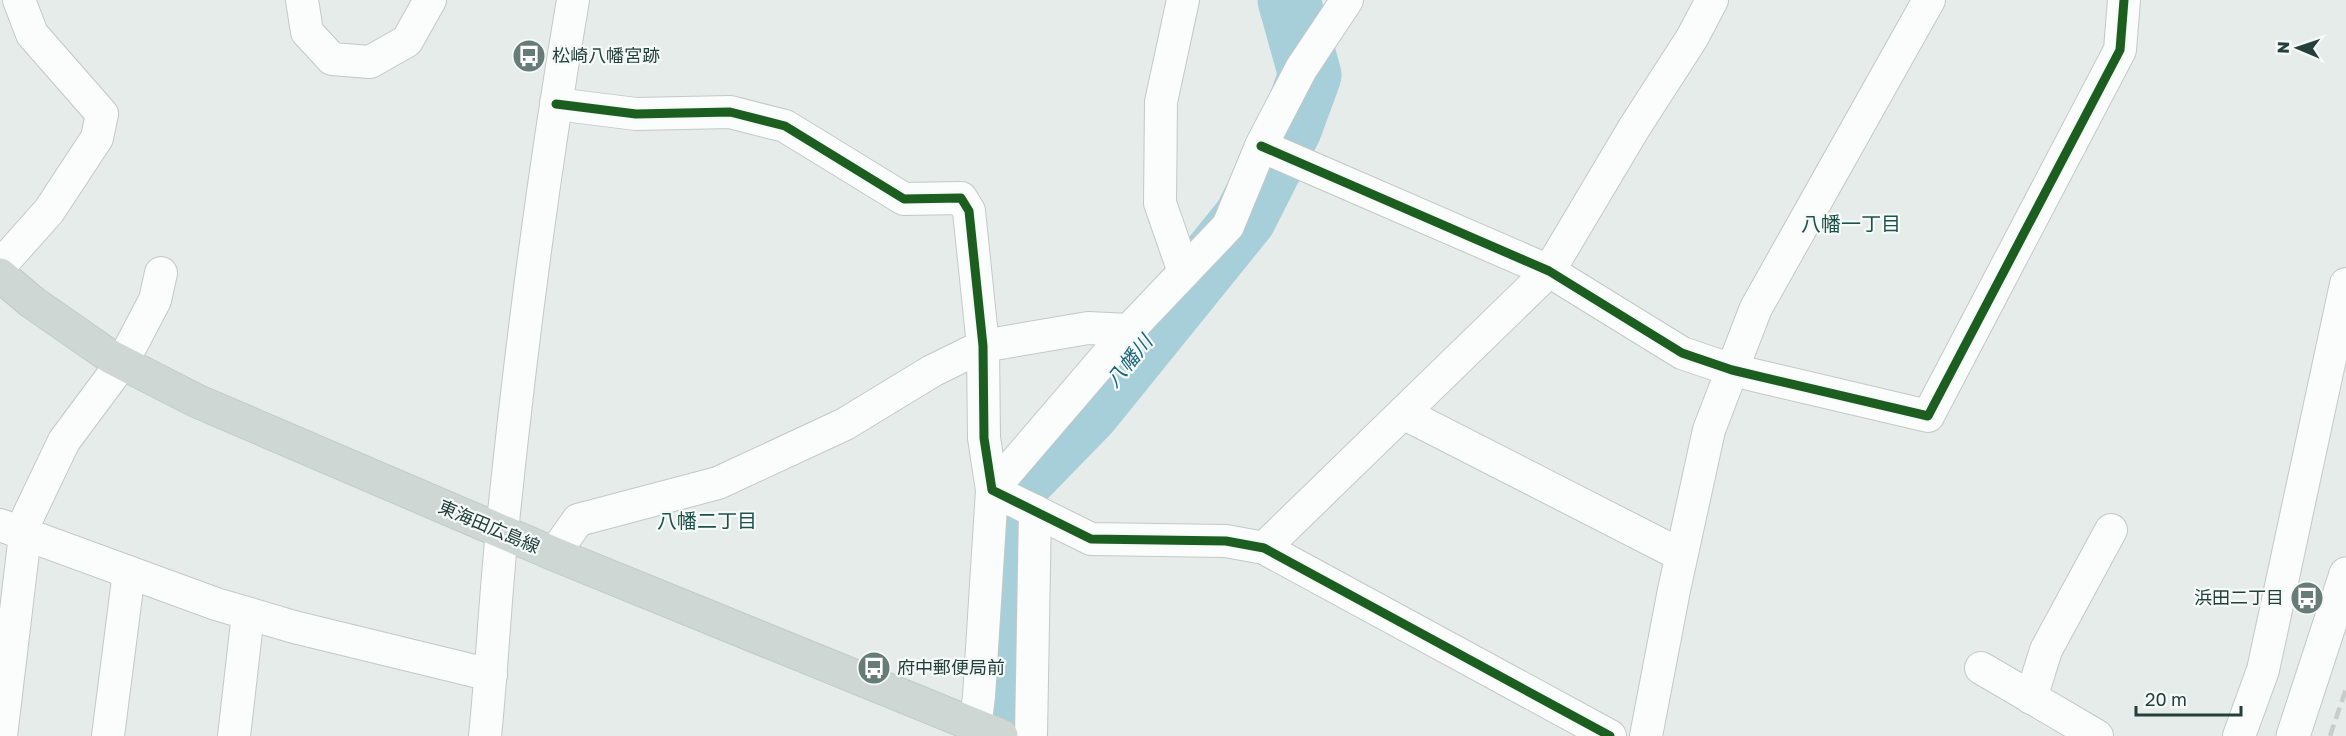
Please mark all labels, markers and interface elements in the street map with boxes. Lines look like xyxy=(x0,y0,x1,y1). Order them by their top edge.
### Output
north arrow xyxy=(2268,18,2328,78)
bus stop icon: 松崎八幡宮跡 xyxy=(511,38,547,74)
text: N xyxy=(2273,41,2293,54)
place label: 松崎八幡宮跡 xyxy=(552,44,660,66)
district label: 八幡一丁目 xyxy=(1801,211,1901,235)
water label: 八幡川 xyxy=(1100,328,1158,391)
street label: 東海田広島線 xyxy=(435,495,543,557)
district label: 八幡二丁目 xyxy=(657,508,757,532)
bus stop icon: 浜田二丁目 xyxy=(2289,580,2325,616)
place label: 浜田二丁目 xyxy=(2194,586,2284,608)
bus stop icon: 府中郵便局前 xyxy=(856,650,892,686)
place label: 府中郵便局前 xyxy=(897,656,1005,678)
scale bar xyxy=(2136,679,2241,717)
text: 20 m xyxy=(2145,688,2187,710)

